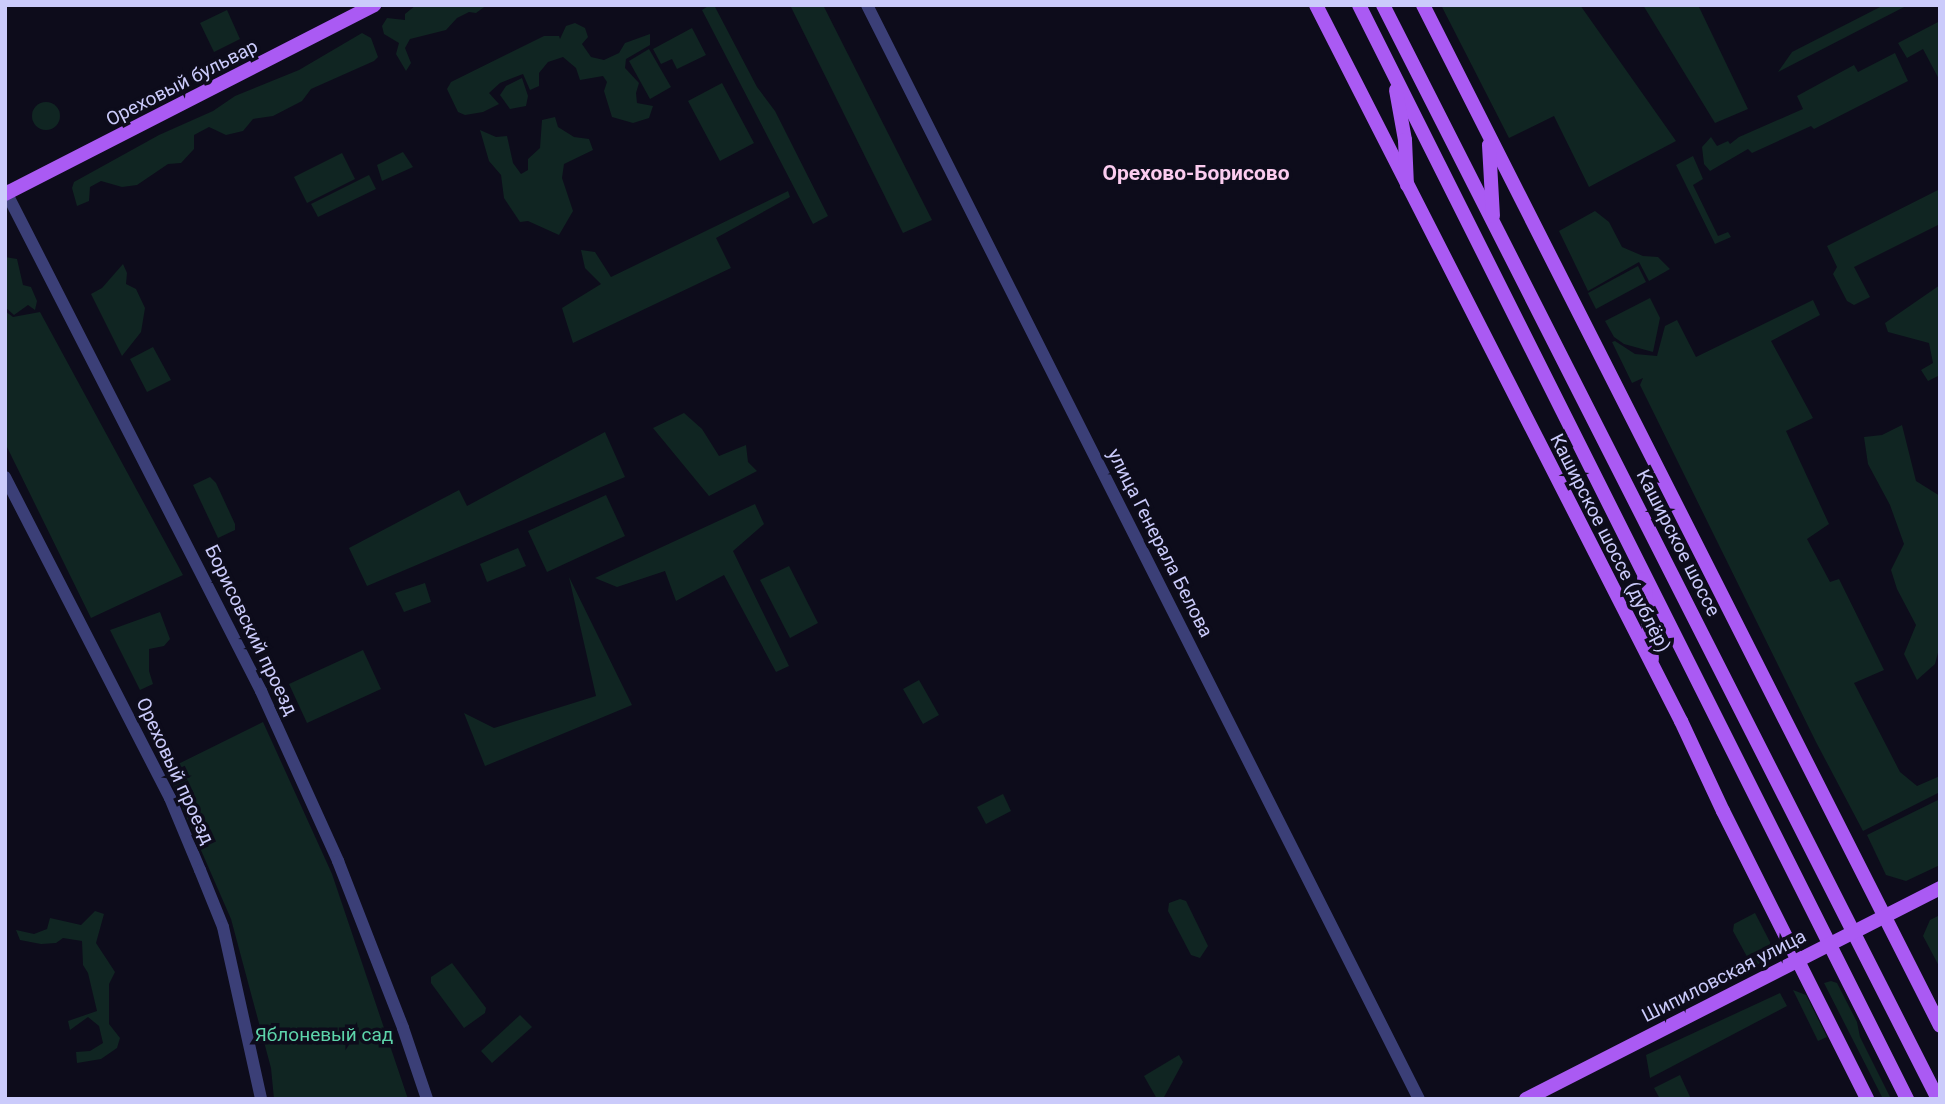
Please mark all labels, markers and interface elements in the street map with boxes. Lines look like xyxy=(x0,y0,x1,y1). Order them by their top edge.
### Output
street label: Ореховый бульвар xyxy=(102,35,262,131)
district label: Орехово-Борисово xyxy=(1102,160,1290,186)
street label: Каширское шоссе (дублёр) xyxy=(1545,430,1675,656)
street label: улица Генерала Белова xyxy=(1102,445,1218,641)
street label: Каширское шоссе xyxy=(1631,466,1725,620)
street label: Борисовский проезд xyxy=(200,541,302,719)
street label: Ореховый проезд xyxy=(131,694,219,848)
street label: Шипиловская улица xyxy=(1638,925,1810,1027)
park label: Яблоневый сад xyxy=(255,1024,393,1046)

